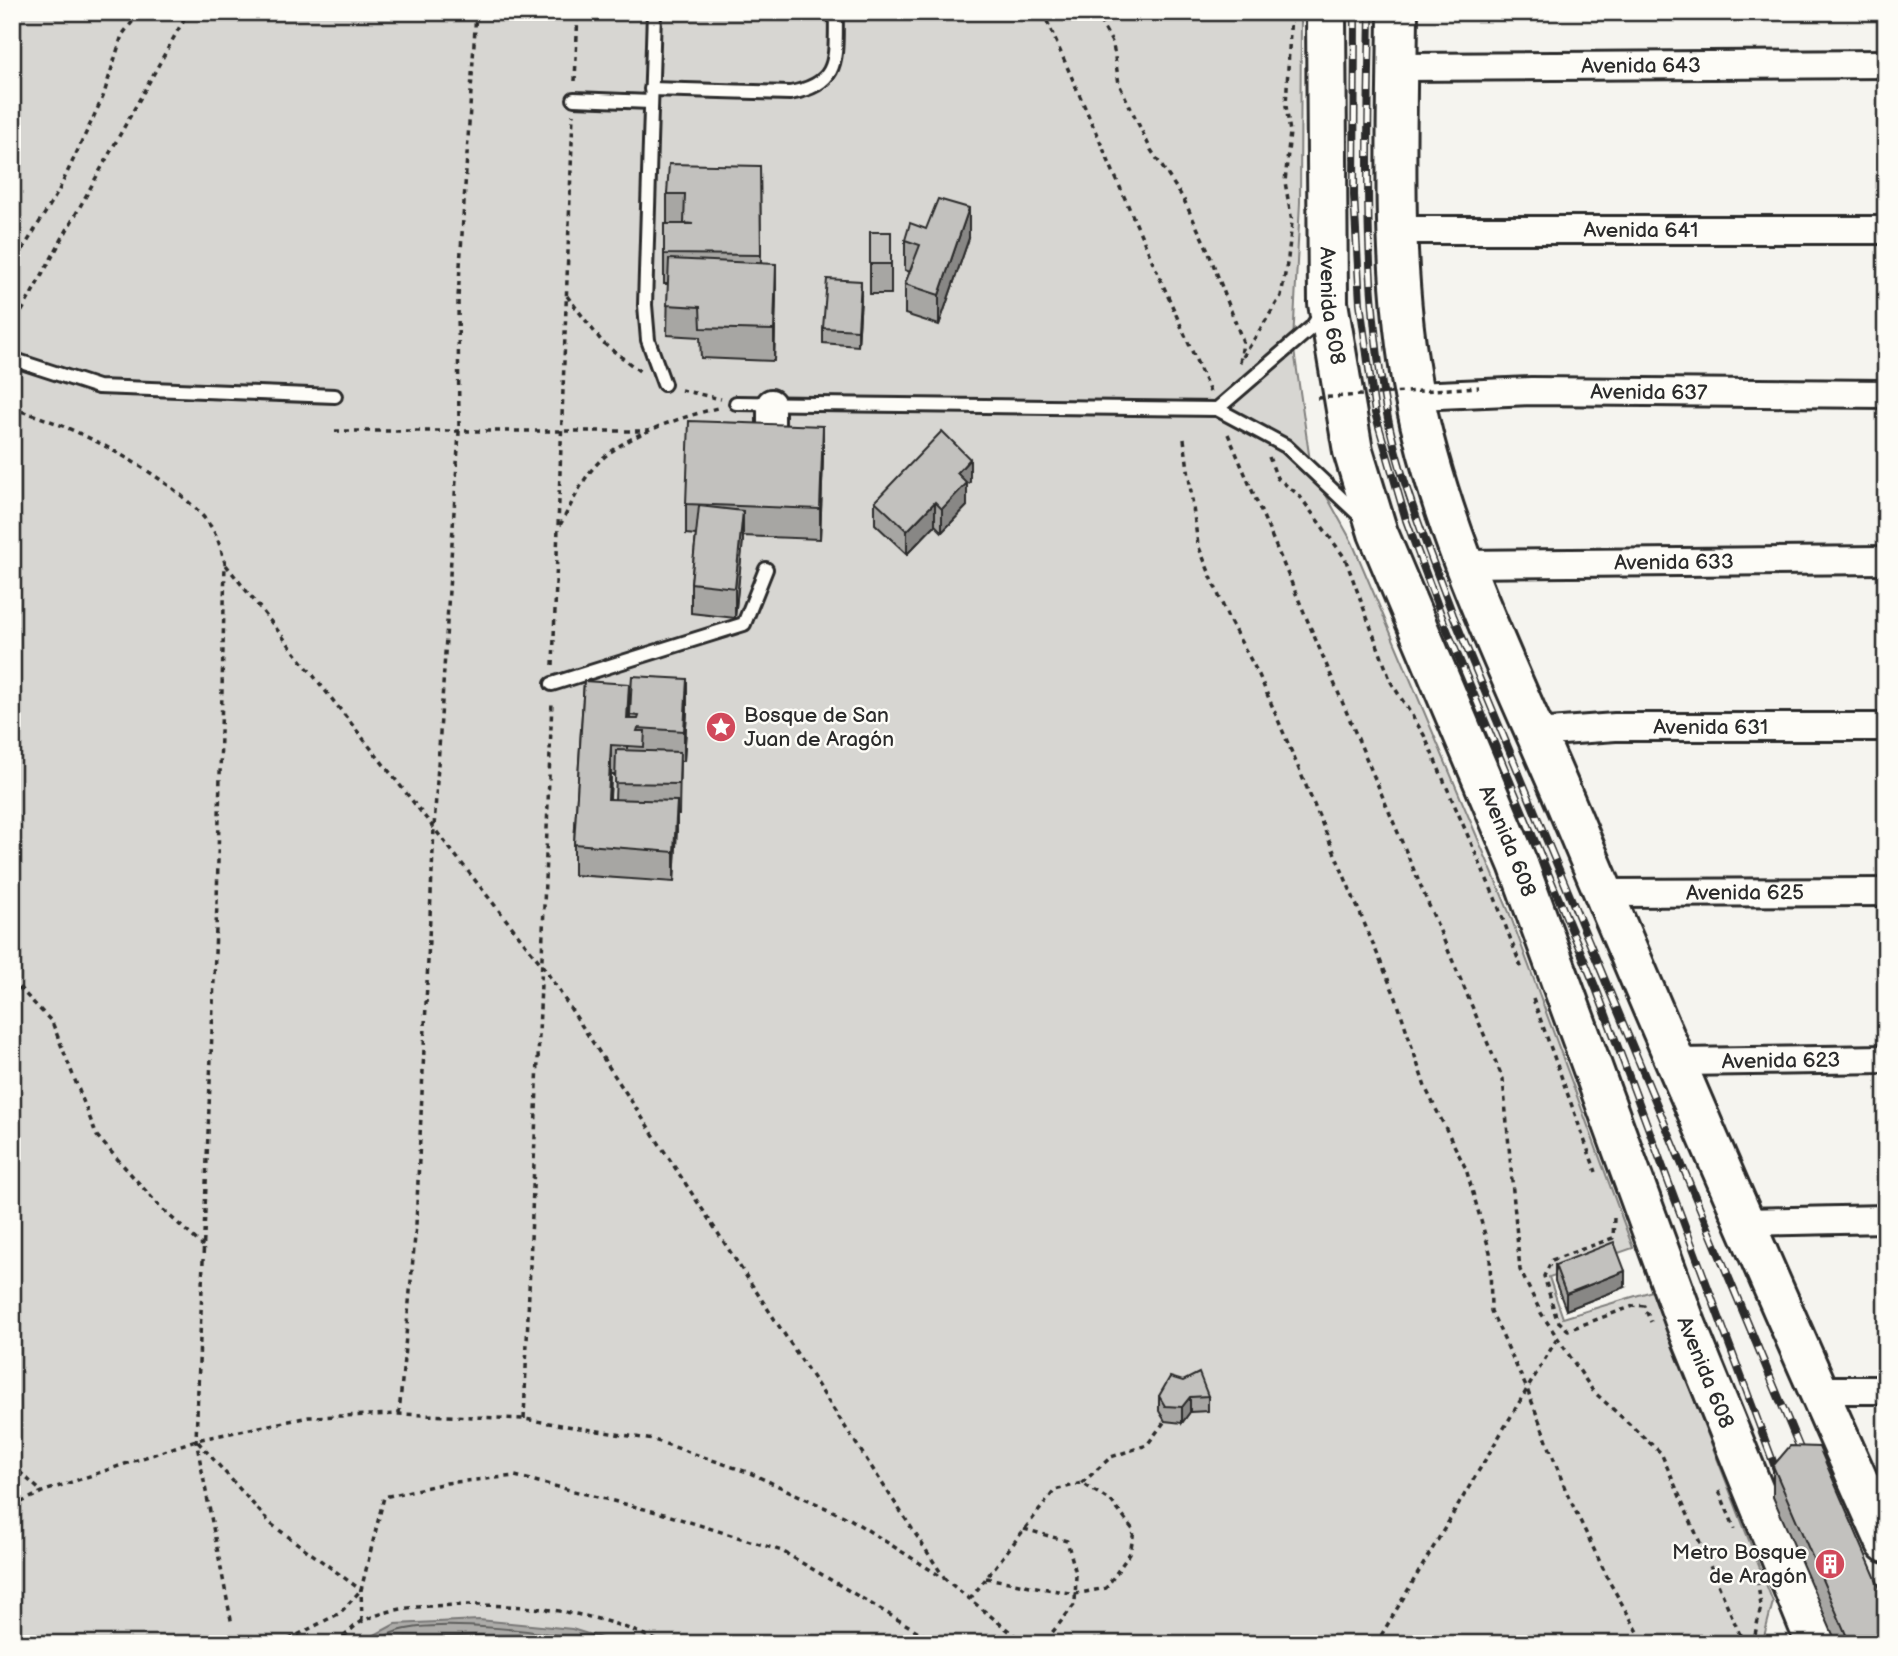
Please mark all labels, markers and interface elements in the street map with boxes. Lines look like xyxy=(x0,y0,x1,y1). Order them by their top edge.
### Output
street label: Avenida 643 xyxy=(1581,53,1701,78)
street label: Avenida 641 xyxy=(1584,218,1698,243)
street label: Avenida 608 xyxy=(1315,247,1351,366)
street label: Avenida 637 xyxy=(1590,379,1708,405)
street label: Avenida 633 xyxy=(1614,549,1734,575)
place label: Bosque de San Juan de Aragón xyxy=(744,703,894,752)
place icon: Bosque de San Juan de Aragón xyxy=(704,710,738,744)
street label: Avenida 631 xyxy=(1653,715,1768,740)
street label: Avenida 608 xyxy=(1474,781,1541,900)
street label: Avenida 625 xyxy=(1686,880,1804,905)
street label: Avenida 623 xyxy=(1721,1047,1841,1074)
street label: Avenida 608 xyxy=(1672,1313,1739,1432)
place label: Metro Bosque de Aragón xyxy=(1672,1540,1807,1589)
building icon: Metro Bosque de Aragón xyxy=(1813,1547,1847,1581)

